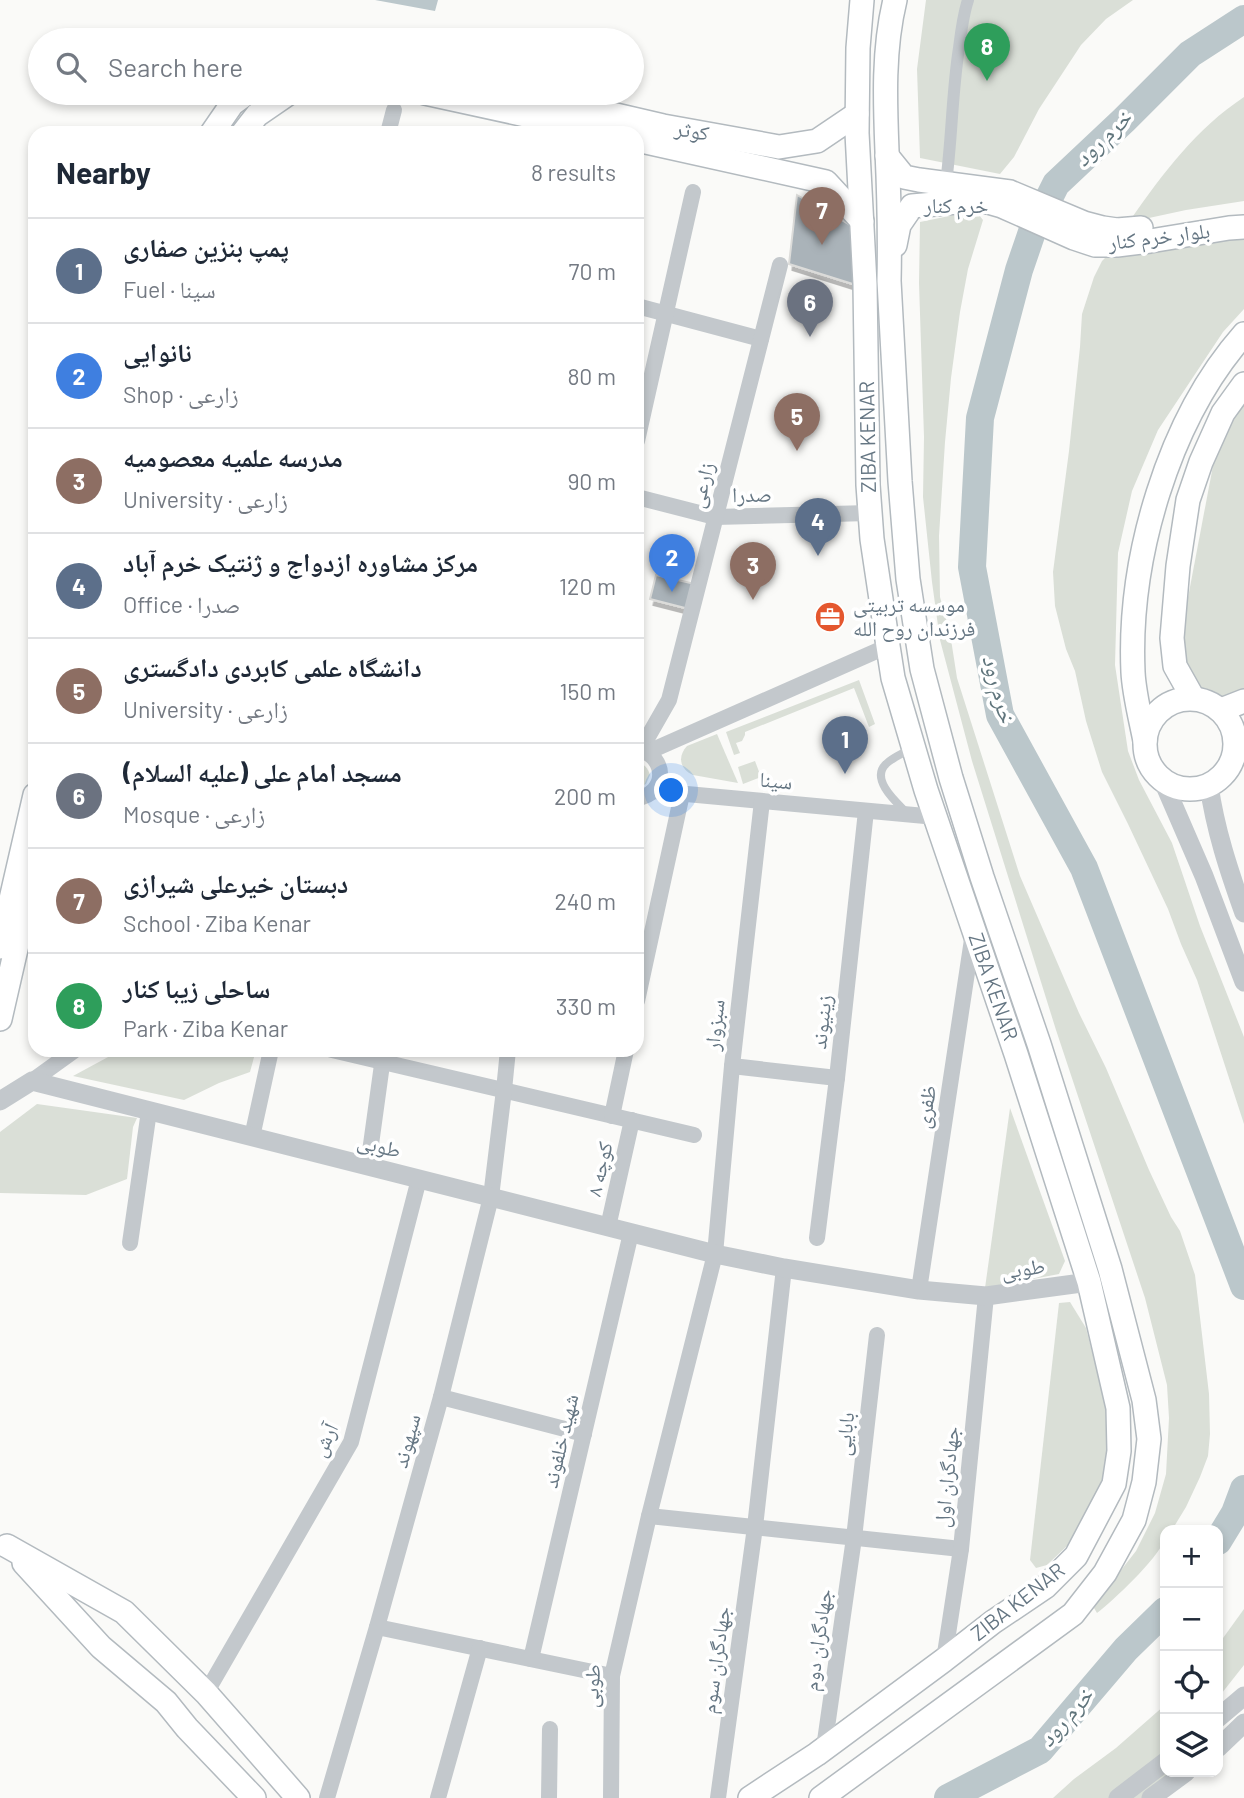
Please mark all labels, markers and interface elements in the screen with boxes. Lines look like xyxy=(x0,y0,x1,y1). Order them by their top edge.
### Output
pin: 8 xyxy=(964,23,1010,81)
search box xyxy=(28,28,644,105)
icon: search xyxy=(52,48,90,86)
text: Search here xyxy=(108,51,243,82)
water label: خرم رود xyxy=(1068,103,1139,173)
street label: کوثر xyxy=(672,114,712,145)
text: Nearby xyxy=(56,154,151,190)
text: 8 results xyxy=(531,158,616,186)
pin: 7 xyxy=(799,187,845,245)
street label: خرم کنار xyxy=(923,192,988,220)
street label: بلوار خرم کنار xyxy=(1105,217,1212,257)
text: پمپ بنزین صفاری xyxy=(123,231,289,262)
text: 1 xyxy=(75,257,83,285)
text: 70 m xyxy=(569,257,616,285)
text: Fuel · سینا xyxy=(123,275,216,303)
pin: 6 xyxy=(787,279,833,337)
text: نانوایی xyxy=(123,336,192,367)
text: 2 xyxy=(73,362,85,390)
text: 80 m xyxy=(567,362,616,390)
text: Shop · زارعی xyxy=(123,380,239,408)
street label: ZIBA KENAR xyxy=(853,381,880,493)
pin: 5 xyxy=(774,393,820,451)
text: مدرسه علمیه معصومیه xyxy=(123,441,343,472)
street label: زارعی xyxy=(683,459,720,511)
text: 3 xyxy=(73,467,85,495)
text: 90 m xyxy=(567,467,616,495)
street label: صدرا xyxy=(732,481,772,506)
text: University · زارعی xyxy=(123,485,288,513)
pin: 4 xyxy=(795,498,841,556)
pin: 2 xyxy=(649,534,695,592)
pin: 3 xyxy=(730,542,776,600)
text: مرکز مشاوره ازدواج و ژنتیک خرم آباد xyxy=(123,546,478,577)
text: 4 xyxy=(72,572,86,600)
text: 120 m xyxy=(559,572,616,600)
text: Office · صدرا xyxy=(123,590,240,618)
place label: موسسه تربیتی فرزندان روح الله xyxy=(853,591,975,642)
office icon: موسسه تربیتی فرزندان روح الله xyxy=(813,600,847,634)
text: دانشگاه علمی کابردی دادگستری xyxy=(123,651,422,682)
water label: خرم رود xyxy=(975,652,1022,727)
text: 5 xyxy=(73,677,85,705)
text: 150 m xyxy=(560,677,616,705)
text: University · زارعی xyxy=(123,695,288,723)
pin: 1 xyxy=(822,716,868,774)
text: مسجد امام علی (علیه السلام) xyxy=(123,756,402,787)
street label: سینا xyxy=(759,766,794,794)
your location xyxy=(654,773,688,807)
text: 6 xyxy=(73,782,85,810)
text: 200 m xyxy=(554,782,616,810)
text: Mosque · زارعی xyxy=(123,800,265,828)
text: دبستان خیرعلی شیرازی xyxy=(123,867,348,898)
text: 7 xyxy=(73,887,85,915)
text: 240 m xyxy=(554,887,616,915)
text: School · Ziba Kenar xyxy=(123,909,311,937)
street label: ZIBA KENAR xyxy=(964,930,1024,1044)
text: ساحلی زیبا کنار xyxy=(123,972,270,1003)
text: 8 xyxy=(73,992,85,1020)
text: 330 m xyxy=(556,992,616,1020)
street label: زینیوند xyxy=(805,993,836,1050)
street label: سبزوار xyxy=(698,998,729,1053)
text: Park · Ziba Kenar xyxy=(123,1014,288,1042)
street label: ظفری xyxy=(909,1083,941,1130)
street label: طوبی xyxy=(355,1127,404,1164)
street label: کوچه ۸ xyxy=(580,1139,618,1198)
street label: طوبی xyxy=(999,1252,1047,1285)
street label: شهید خلفوند xyxy=(537,1391,583,1490)
street label: سپهوند xyxy=(386,1411,426,1471)
street label: بابایی xyxy=(829,1411,860,1457)
street label: آرش xyxy=(305,1418,344,1461)
street label: جهادگران اول xyxy=(928,1425,964,1529)
map controls xyxy=(1160,1525,1223,1777)
button: + xyxy=(1160,1525,1223,1588)
street label: ZIBA KENAR xyxy=(965,1557,1069,1645)
street label: جهادگران دوم xyxy=(797,1587,839,1693)
button: − xyxy=(1160,1588,1223,1651)
street label: جهادگران سوم xyxy=(695,1605,737,1715)
button: locate xyxy=(1160,1651,1223,1714)
street label: طوبی xyxy=(577,1663,606,1709)
water label: خرم رود xyxy=(1032,1681,1101,1753)
button: layers xyxy=(1160,1714,1223,1777)

